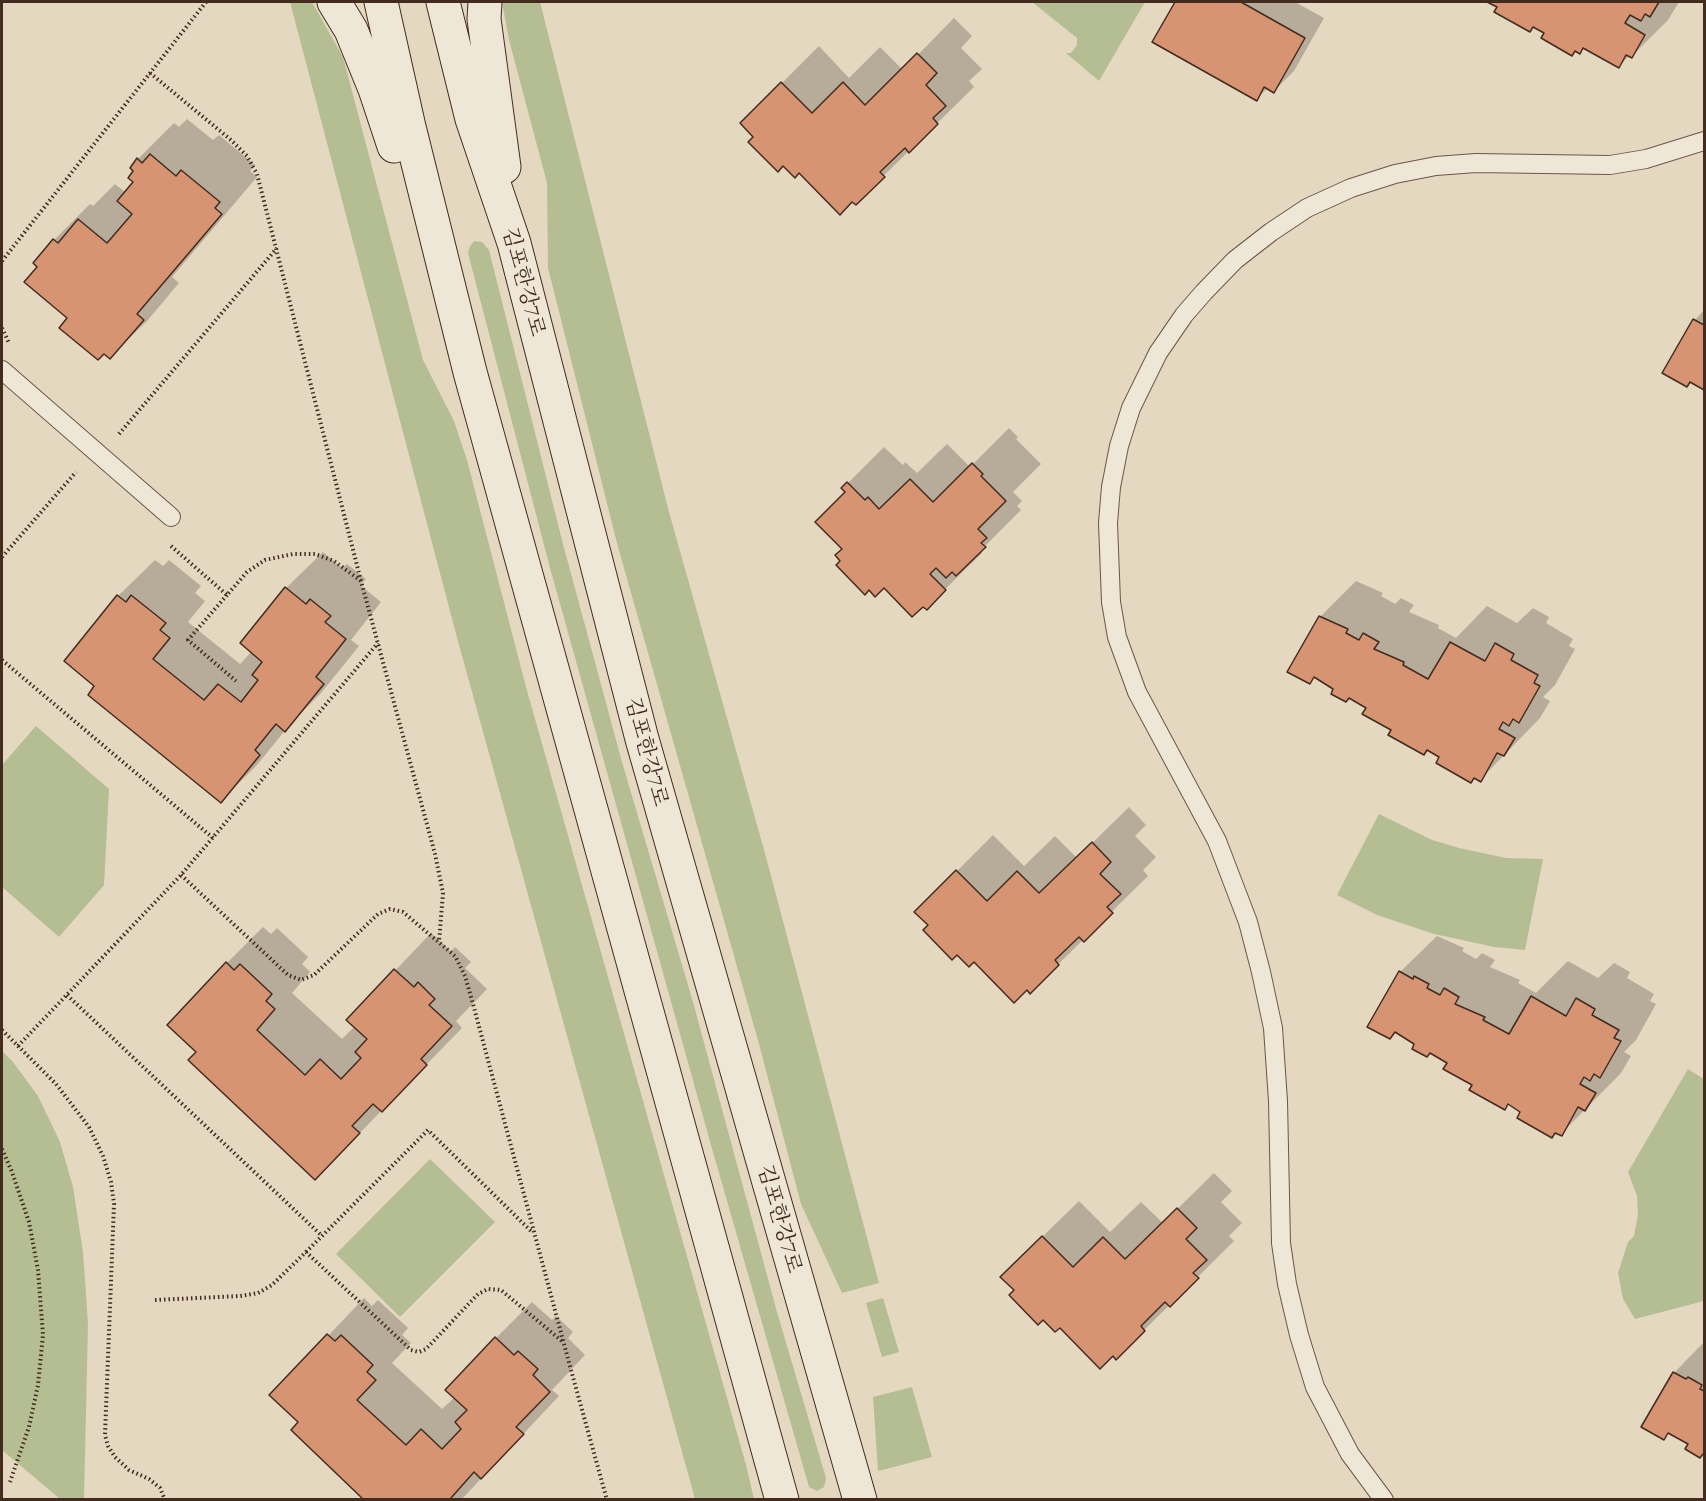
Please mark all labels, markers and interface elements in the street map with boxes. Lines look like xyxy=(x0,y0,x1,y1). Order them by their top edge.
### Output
street label: 김포한강7로 xyxy=(496,225,550,339)
street label: 김포한강7로 xyxy=(619,695,673,809)
street label: 김포한강7로 xyxy=(752,1162,806,1276)

